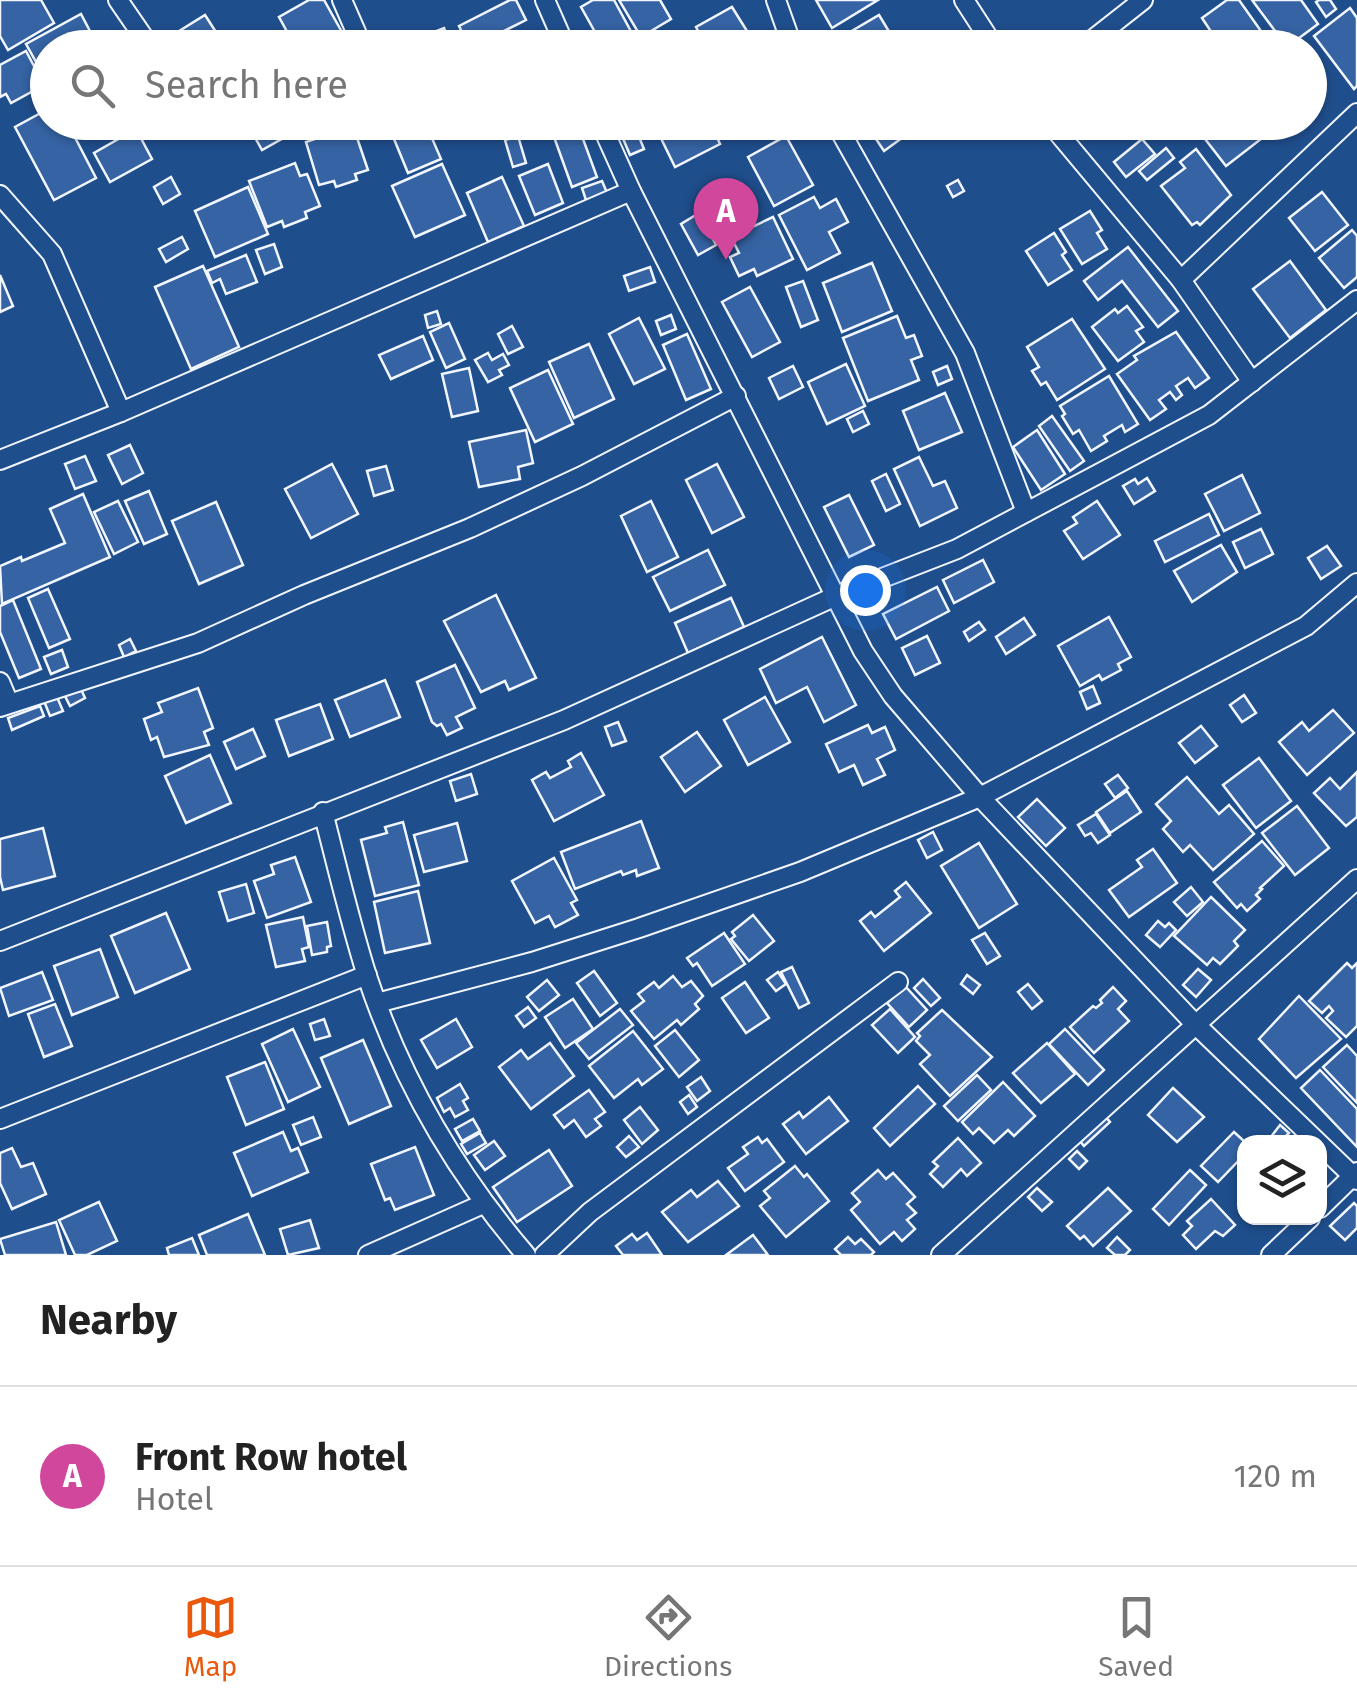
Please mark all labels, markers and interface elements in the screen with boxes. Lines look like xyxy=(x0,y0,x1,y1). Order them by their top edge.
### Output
search box xyxy=(30,30,1327,140)
icon: search xyxy=(65,58,120,113)
text: Search here xyxy=(145,62,348,108)
pin: A xyxy=(694,178,758,260)
your location xyxy=(840,565,891,616)
map controls xyxy=(1237,1135,1327,1225)
button: layers xyxy=(1237,1135,1327,1225)
text: Nearby xyxy=(40,1295,177,1345)
text: Front Row hotel xyxy=(135,1434,407,1480)
text: A xyxy=(63,1457,82,1495)
text: 120 m xyxy=(1234,1457,1317,1495)
text: Hotel xyxy=(135,1480,213,1518)
tab: Map xyxy=(183,1590,238,1683)
tab: Directions xyxy=(604,1590,732,1683)
tab: Saved xyxy=(1098,1590,1174,1683)

